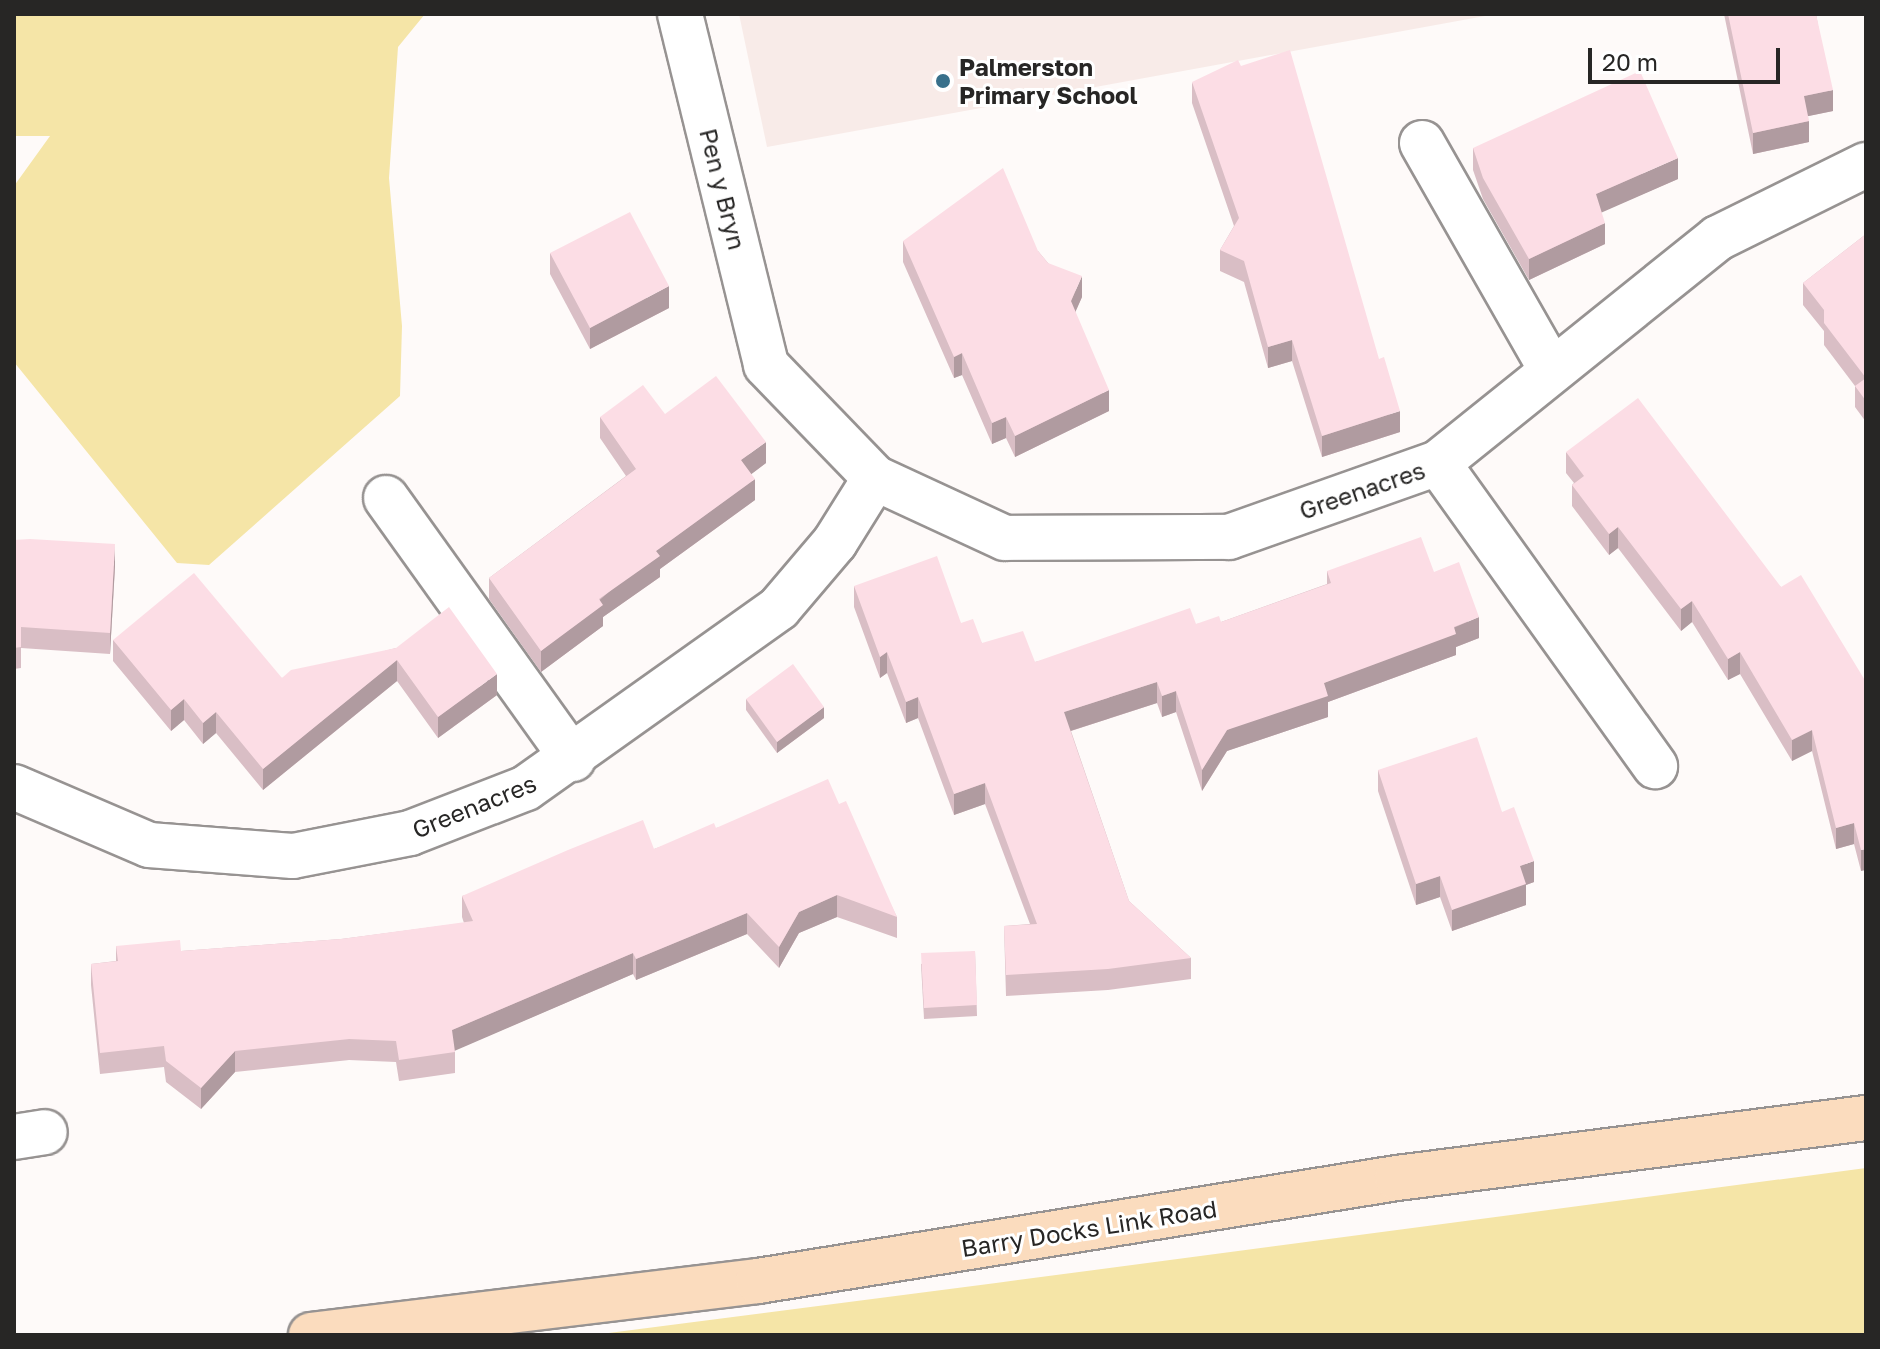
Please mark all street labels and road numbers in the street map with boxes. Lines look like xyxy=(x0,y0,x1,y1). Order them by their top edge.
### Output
street label: Pen y Bryn xyxy=(694,125,752,253)
street label: Greenacres xyxy=(1295,455,1429,525)
street label: Greenacres xyxy=(408,768,540,844)
street label: Barry Docks Link Road xyxy=(959,1194,1219,1262)

